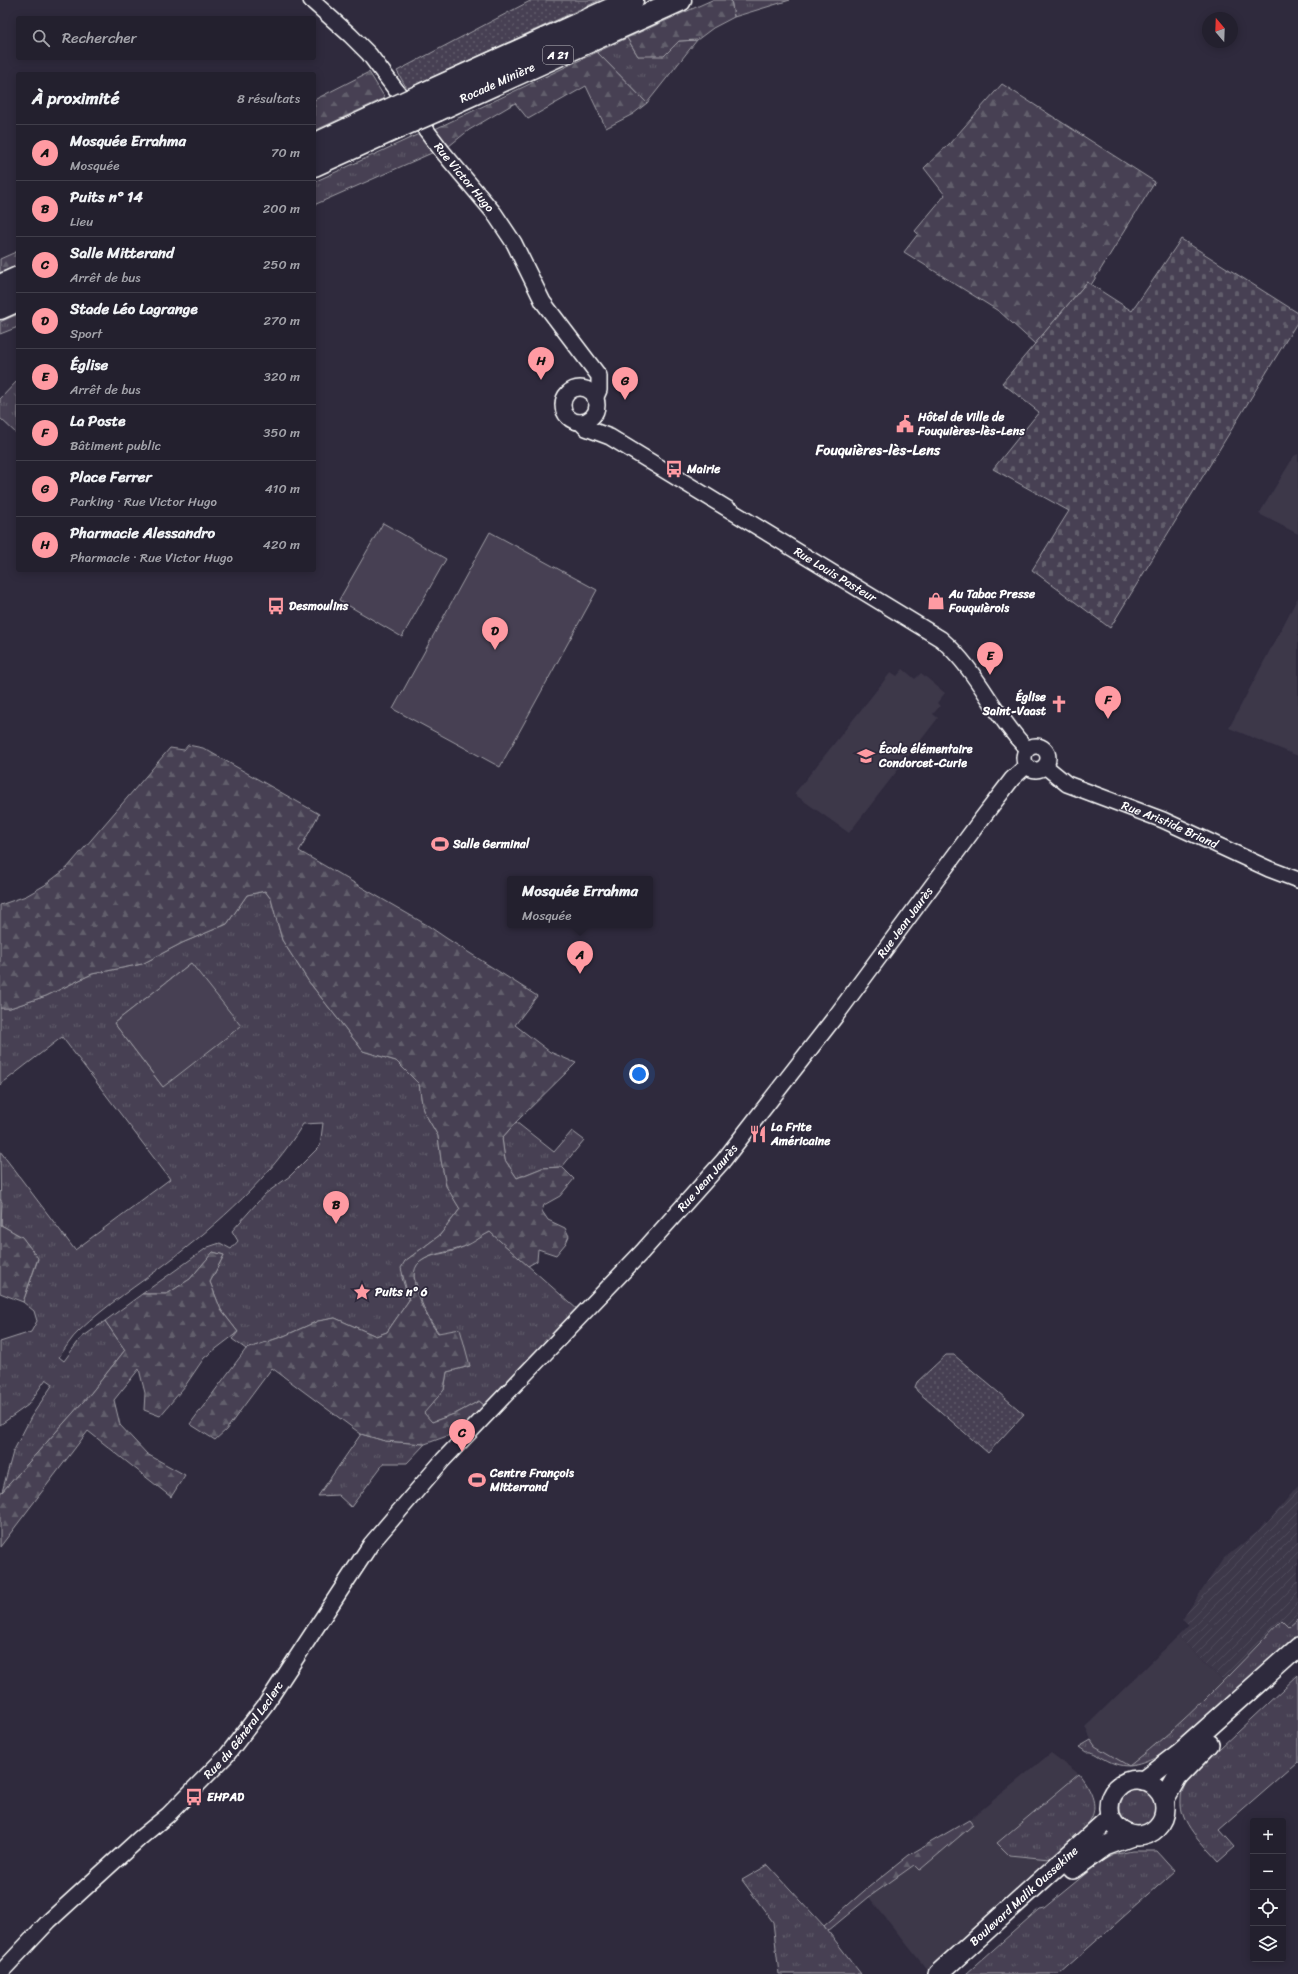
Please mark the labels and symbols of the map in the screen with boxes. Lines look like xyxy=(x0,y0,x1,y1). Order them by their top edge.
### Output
north arrow xyxy=(1202,12,1238,48)
road number: A 21 xyxy=(543,46,573,64)
street label: Rocade Minière xyxy=(456,56,539,109)
street label: Rue Victor Hugo xyxy=(428,138,500,217)
pin: H xyxy=(528,347,554,380)
pin: G xyxy=(612,367,638,400)
place label: Hôtel de Ville de Fouquières-lès-Lens xyxy=(917,406,1025,442)
public building icon: Hôtel de Ville de Fouquières-lès-Lens xyxy=(895,414,915,434)
district label: Fouquières-lès-Lens xyxy=(815,438,941,463)
place label: Mairie xyxy=(686,458,721,480)
bus stop icon: Mairie xyxy=(664,459,684,479)
street label: Rue Louis Pasteur xyxy=(790,541,882,609)
place label: Au Tabac Presse Fouquièrois xyxy=(948,583,1036,619)
shop icon: Au Tabac Presse Fouquièrois xyxy=(926,591,946,611)
place label: Desmoulins xyxy=(289,595,349,617)
bus stop icon: Desmoulins xyxy=(266,596,286,616)
pin: D xyxy=(482,617,508,650)
pin: E xyxy=(977,642,1003,675)
place label: Église Saint-Vaast xyxy=(982,686,1047,722)
pin: F xyxy=(1095,686,1121,719)
church icon: Église Saint-Vaast xyxy=(1049,694,1069,714)
place label: École élémentaire Condorcet-Curie xyxy=(878,738,973,774)
school or university icon: École élémentaire Condorcet-Curie xyxy=(856,746,876,766)
street label: Rue Aristide Briand xyxy=(1118,794,1223,856)
place label: Salle Germinal xyxy=(452,833,530,855)
sports icon: Salle Germinal xyxy=(430,834,450,854)
street label: Rue Jean Jaurès xyxy=(871,882,939,963)
pin: A xyxy=(567,941,593,974)
your location xyxy=(629,1064,649,1084)
place label: La Frite Américaine xyxy=(770,1116,831,1152)
restaurant icon: La Frite Américaine xyxy=(748,1124,768,1144)
street label: Rue Jean Jaurès xyxy=(672,1139,744,1217)
pin: B xyxy=(323,1191,349,1224)
place label: Puits n° 6 xyxy=(375,1281,428,1303)
place icon: Puits n° 6 xyxy=(352,1282,372,1302)
pin: C xyxy=(449,1419,475,1452)
place label: Centre François Mitterrand xyxy=(489,1462,575,1498)
sports icon: Centre François Mitterrand xyxy=(467,1470,487,1490)
street label: Rue du Général Leclerc xyxy=(198,1676,290,1784)
place label: EHPAD xyxy=(207,1786,245,1808)
bus stop icon: EHPAD xyxy=(184,1787,204,1807)
street label: Boulevard Malik Oussekine xyxy=(964,1840,1084,1952)

